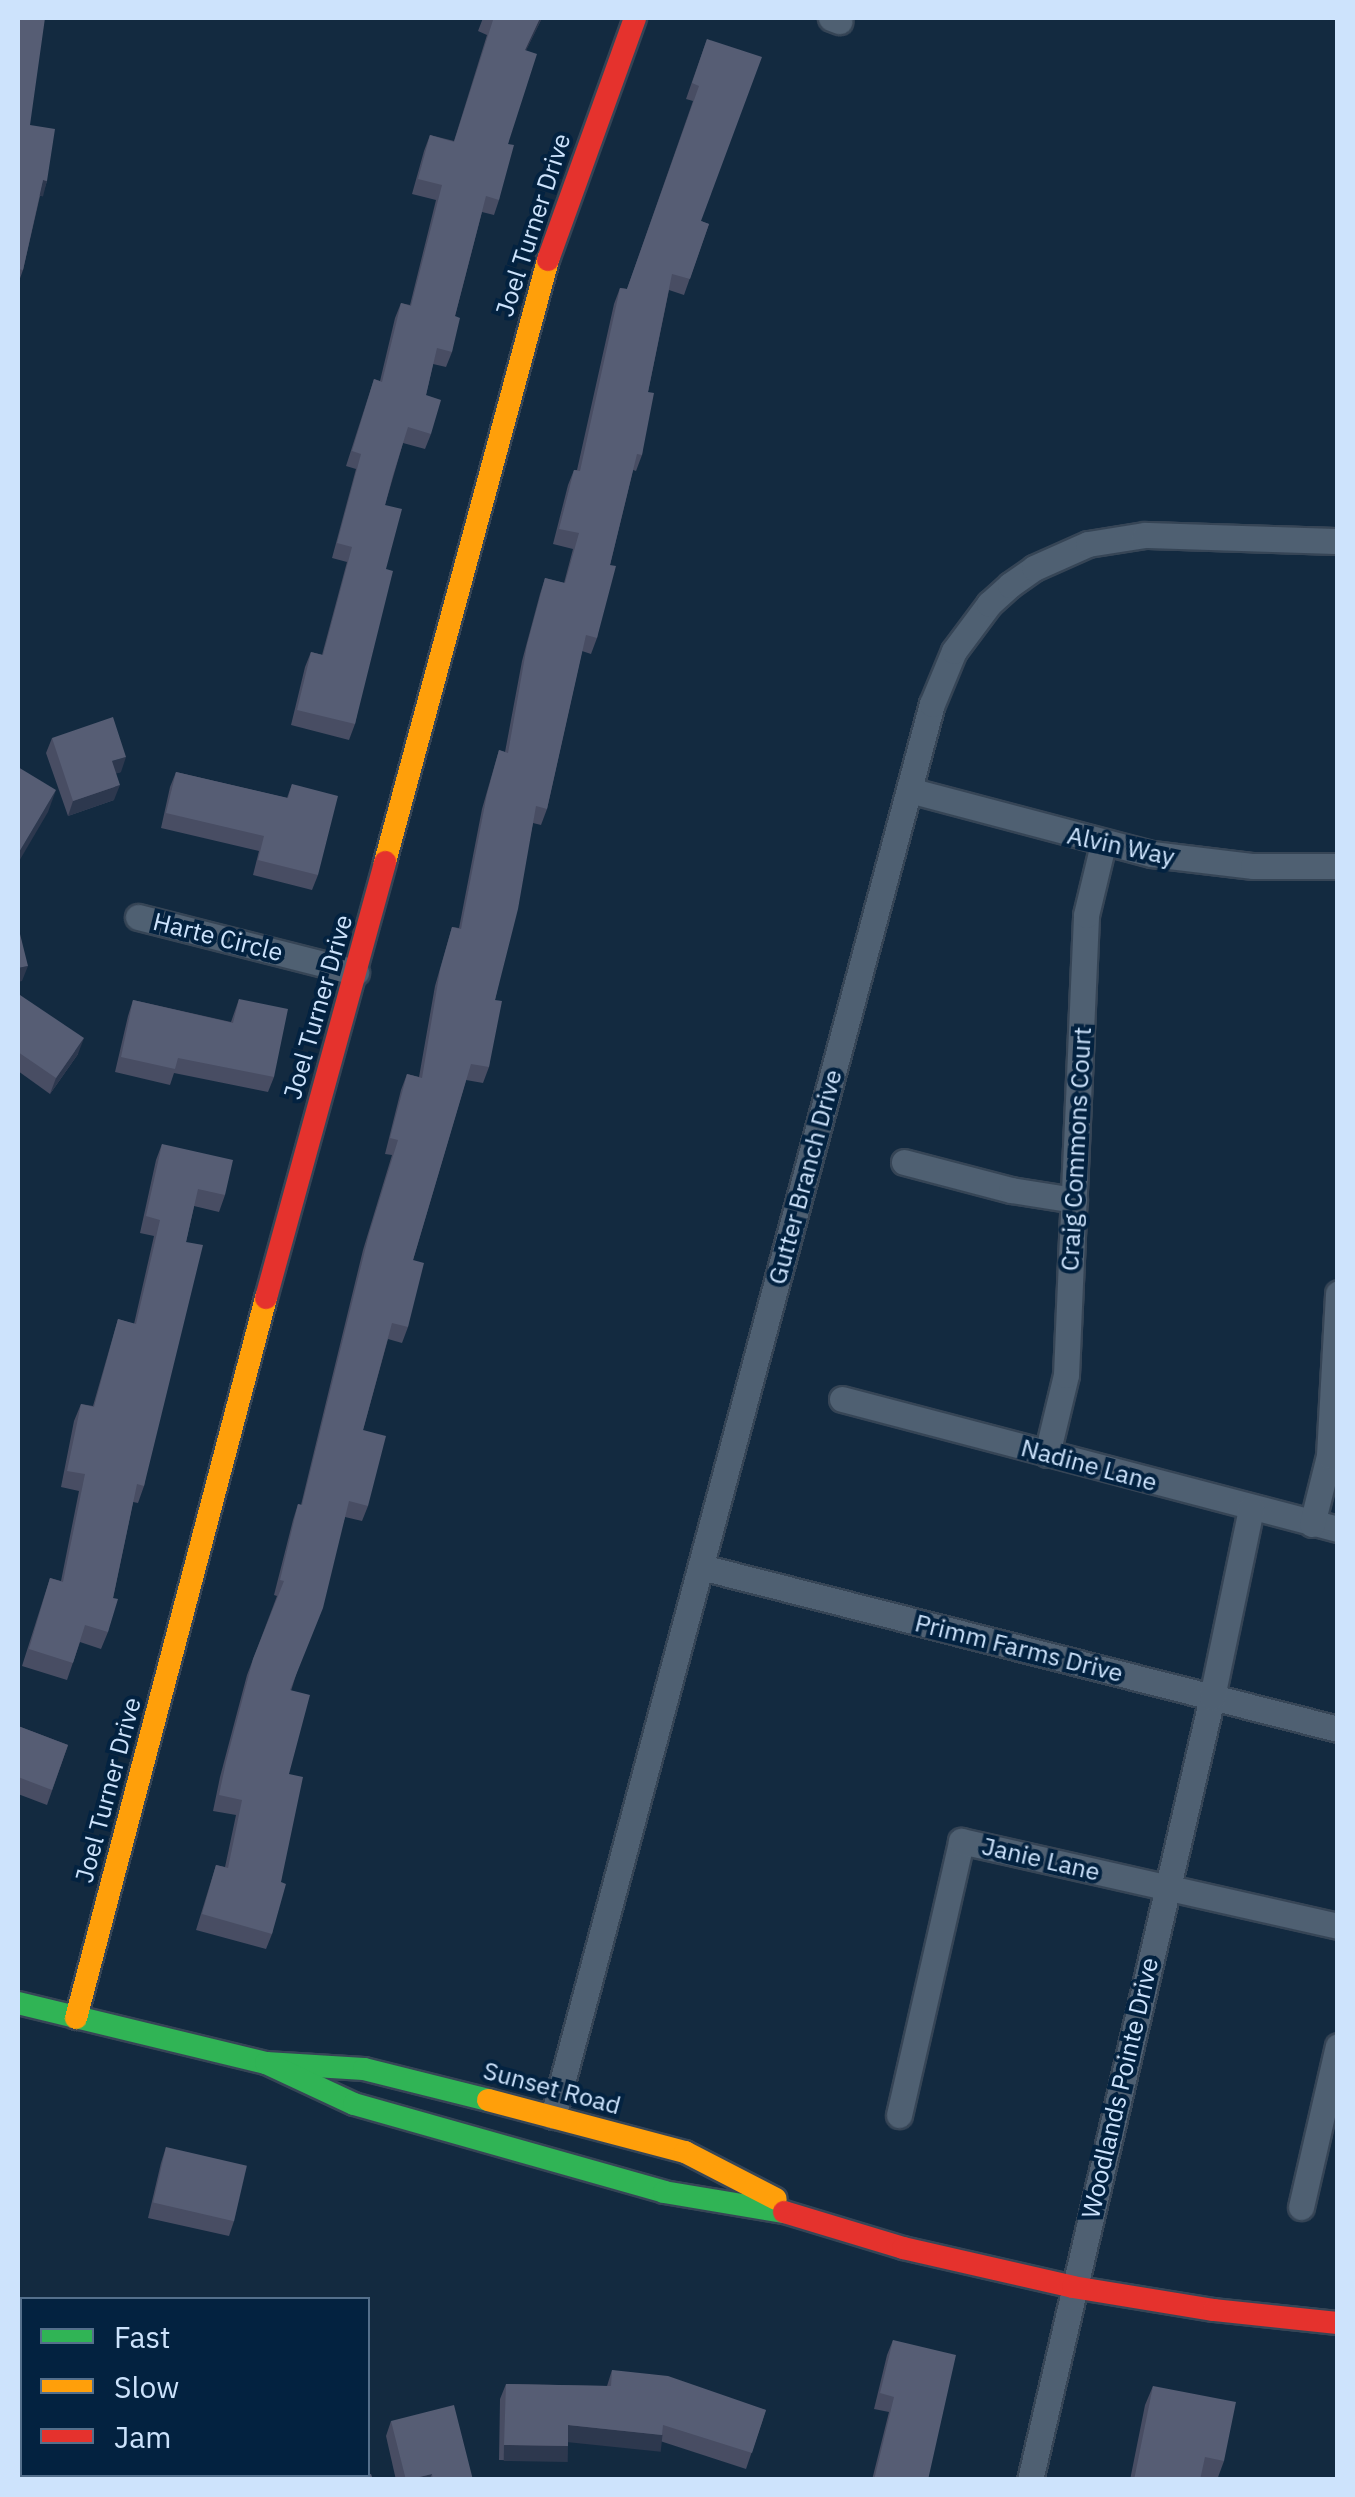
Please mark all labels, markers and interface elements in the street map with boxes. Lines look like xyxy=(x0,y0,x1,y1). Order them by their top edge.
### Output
street label: Joel Turner Drive xyxy=(489,130,577,320)
street label: Alvin Way xyxy=(1065,820,1177,872)
street label: Harte Circle xyxy=(150,906,286,968)
street label: Joel Turner Drive xyxy=(277,911,359,1103)
street label: Craig Commons Court xyxy=(1055,1026,1097,1272)
street label: Gutter Branch Drive xyxy=(762,1066,848,1288)
street label: Nadine Lane xyxy=(1018,1432,1160,1498)
street label: Primm Farms Drive xyxy=(912,1608,1126,1688)
street label: Joel Turner Drive xyxy=(69,1694,147,1886)
street label: Janie Lane xyxy=(979,1831,1103,1887)
street label: Woodlands Pointe Drive xyxy=(1075,1955,1165,2221)
street label: Sunset Road xyxy=(480,2055,624,2121)
legend xyxy=(20,2297,370,2477)
text: Fast xyxy=(114,2317,171,2356)
text: Slow xyxy=(114,2367,179,2406)
text: Jam xyxy=(114,2417,172,2456)

